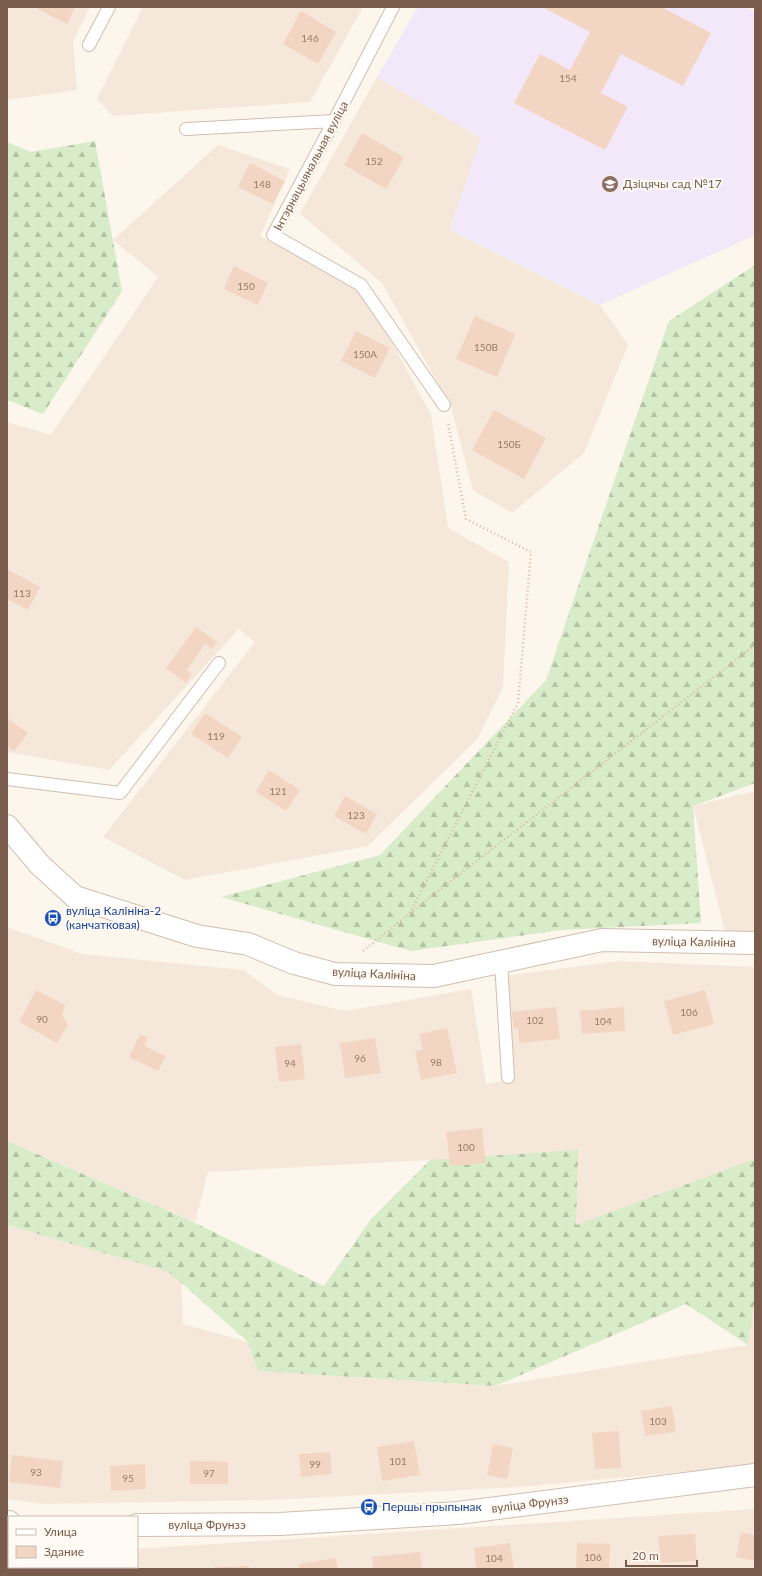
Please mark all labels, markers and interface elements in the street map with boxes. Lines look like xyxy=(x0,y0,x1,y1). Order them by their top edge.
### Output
house number: 146 xyxy=(301,32,319,44)
house number: 154 xyxy=(559,72,577,84)
street label: Інтэрнацыянальная вуліца xyxy=(270,98,351,233)
house number: 152 xyxy=(365,155,383,167)
school or university icon: Дзіцячы сад №17 xyxy=(600,174,620,194)
place label: Дзіцячы сад №17 xyxy=(623,176,722,191)
house number: 148 xyxy=(253,178,271,190)
house number: 150 xyxy=(237,280,255,292)
house number: 150В xyxy=(474,341,498,353)
house number: 150А xyxy=(353,348,377,360)
house number: 150Б xyxy=(497,438,521,450)
house number: 113 xyxy=(13,587,31,599)
house number: 119 xyxy=(207,730,225,742)
house number: 121 xyxy=(269,785,287,797)
house number: 123 xyxy=(347,809,365,821)
place label: вуліца Калініна-2 (канчатковая) xyxy=(66,903,161,932)
bus stop icon: вуліца Калініна-2 (канчатковая) xyxy=(43,908,63,928)
street label: вуліца Калініна xyxy=(652,933,736,950)
street label: вуліца Калініна xyxy=(332,964,416,983)
house number: 106 xyxy=(680,1006,698,1018)
house number: 90 xyxy=(36,1013,48,1025)
house number: 102 xyxy=(526,1014,544,1026)
house number: 104 xyxy=(594,1015,612,1027)
house number: 96 xyxy=(354,1052,366,1064)
house number: 98 xyxy=(430,1056,442,1068)
house number: 94 xyxy=(284,1057,296,1069)
house number: 100 xyxy=(457,1141,475,1153)
house number: 103 xyxy=(649,1415,667,1427)
house number: 101 xyxy=(389,1455,407,1467)
house number: 99 xyxy=(309,1458,321,1470)
house number: 93 xyxy=(30,1466,42,1478)
house number: 97 xyxy=(203,1467,215,1479)
house number: 95 xyxy=(122,1472,134,1484)
street label: вуліца Фрунзэ xyxy=(491,1491,570,1516)
bus stop icon: Першы прыпынак xyxy=(359,1497,379,1517)
place label: Першы прыпынак xyxy=(382,1499,483,1514)
legend xyxy=(8,1516,138,1568)
street label: вуліца Фрунзэ xyxy=(168,1517,246,1532)
text: Улица xyxy=(44,1524,77,1539)
scale bar xyxy=(626,1542,697,1568)
text: Здание xyxy=(44,1544,84,1559)
text: 20 m xyxy=(632,1548,659,1563)
house number: 106 xyxy=(584,1551,602,1563)
house number: 104 xyxy=(485,1552,503,1564)

